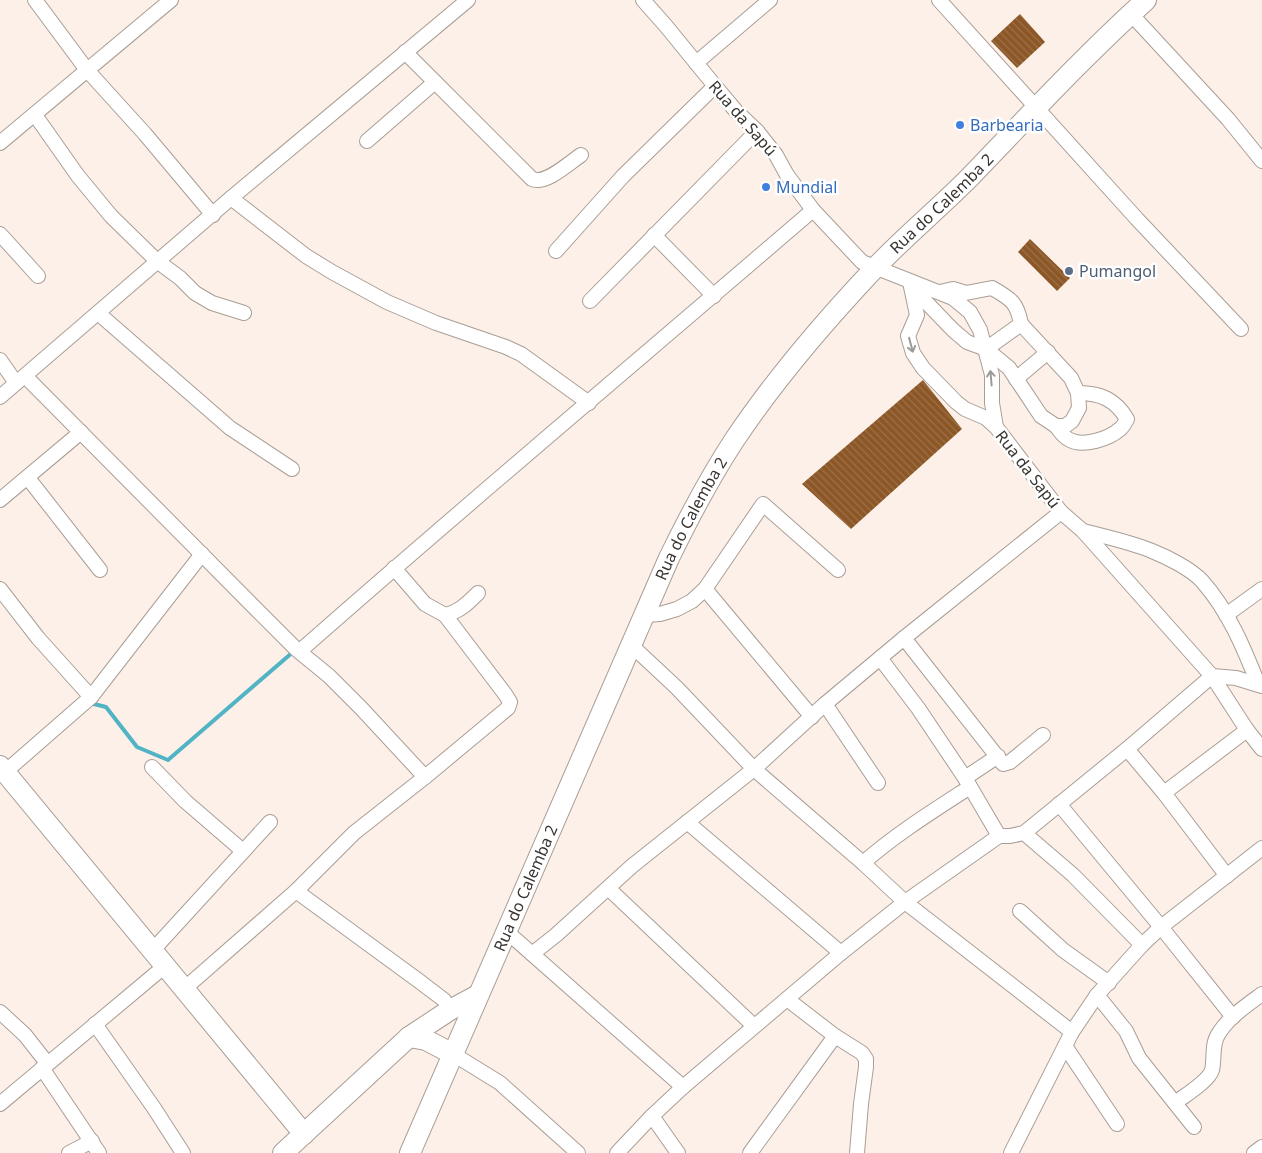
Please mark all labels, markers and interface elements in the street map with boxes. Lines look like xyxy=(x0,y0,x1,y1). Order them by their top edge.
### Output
street label: Rua da Sapú xyxy=(704,76,782,160)
place label: Barbearia xyxy=(970,114,1044,136)
marker: Barbearia xyxy=(954,119,966,131)
street label: Rua do Calemba 2 xyxy=(885,148,998,258)
place label: Mundial xyxy=(776,176,837,198)
marker: Mundial xyxy=(760,181,772,193)
place label: Pumangol xyxy=(1079,260,1156,282)
marker: Pumangol xyxy=(1063,265,1075,277)
one-way arrow xyxy=(906,337,916,353)
one-way arrow xyxy=(987,371,996,387)
street label: Rua da Sapú xyxy=(991,425,1065,513)
street label: Rua do Calemba 2 xyxy=(650,453,732,583)
street label: Rua do Calemba 2 xyxy=(488,821,563,955)

